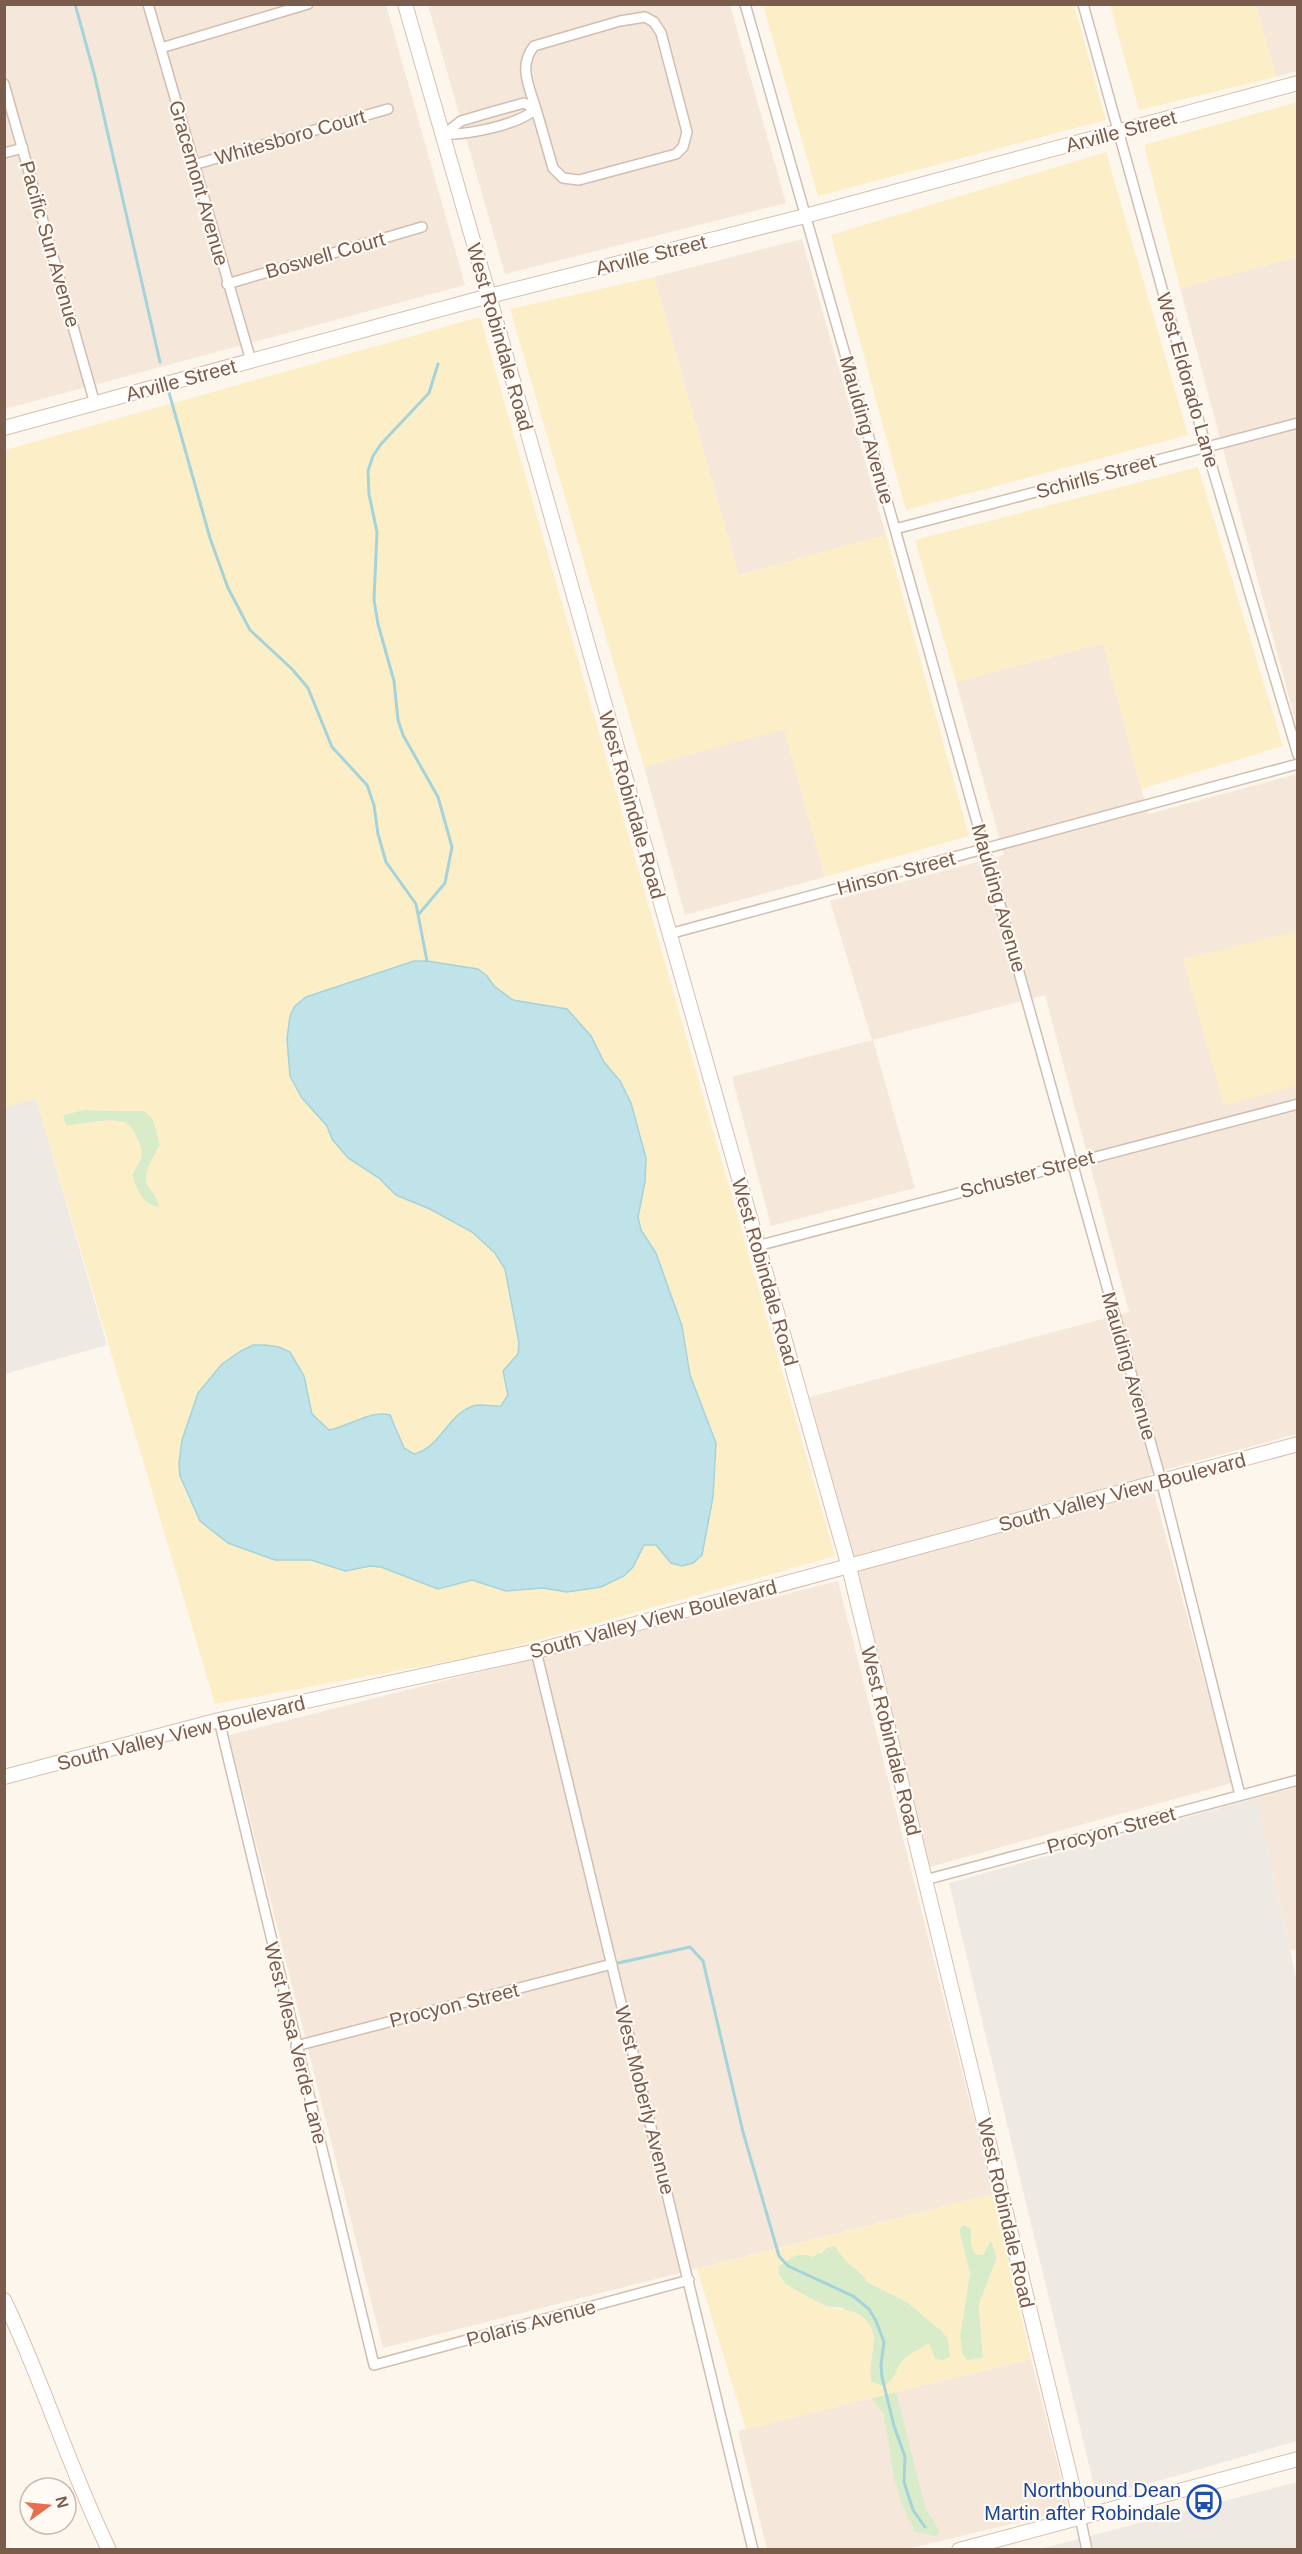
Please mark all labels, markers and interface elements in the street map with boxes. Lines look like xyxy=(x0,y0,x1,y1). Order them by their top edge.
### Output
street label: Gracemont Avenue xyxy=(165,98,233,268)
street label: Whitesboro Court xyxy=(212,105,368,169)
street label: Arville Street xyxy=(1063,106,1179,156)
street label: Pacific Sun Avenue xyxy=(16,158,84,330)
street label: Boswell Court xyxy=(263,227,388,283)
street label: Arville Street xyxy=(593,231,709,279)
street label: West Robindale Road xyxy=(463,241,537,433)
street label: West Eldorado Lane xyxy=(1153,290,1223,470)
street label: Maulding Avenue xyxy=(835,353,899,507)
street label: Arville Street xyxy=(123,355,239,405)
street label: Schirlls Street xyxy=(1034,449,1159,503)
street label: West Robindale Road xyxy=(595,709,669,901)
street label: Maulding Avenue xyxy=(967,821,1031,975)
street label: Hinson Street xyxy=(835,847,958,899)
street label: Schuster Street xyxy=(958,1145,1097,1202)
street label: West Robindale Road xyxy=(728,1176,802,1368)
street label: Maulding Avenue xyxy=(1097,1289,1161,1443)
street label: South Valley View Boulevard xyxy=(996,1448,1248,1536)
street label: South Valley View Boulevard xyxy=(527,1575,779,1663)
street label: West Robindale Road xyxy=(857,1644,925,1838)
street label: South Valley View Boulevard xyxy=(55,1691,307,1775)
street label: Procyon Street xyxy=(1044,1802,1178,1858)
street label: West Mesa Verde Lane xyxy=(260,1940,332,2146)
street label: Procyon Street xyxy=(387,1978,521,2032)
street label: West Moberly Avenue xyxy=(611,2003,679,2197)
street label: West Robindale Road xyxy=(973,2116,1039,2310)
street label: Polaris Avenue xyxy=(464,2295,598,2351)
north arrow xyxy=(18,2476,78,2536)
place label: Northbound Dean Martin after Robindale xyxy=(984,2479,1181,2524)
bus stop icon: Northbound Dean Martin after Robindale xyxy=(1186,2484,1222,2520)
text: N xyxy=(52,2494,72,2510)

